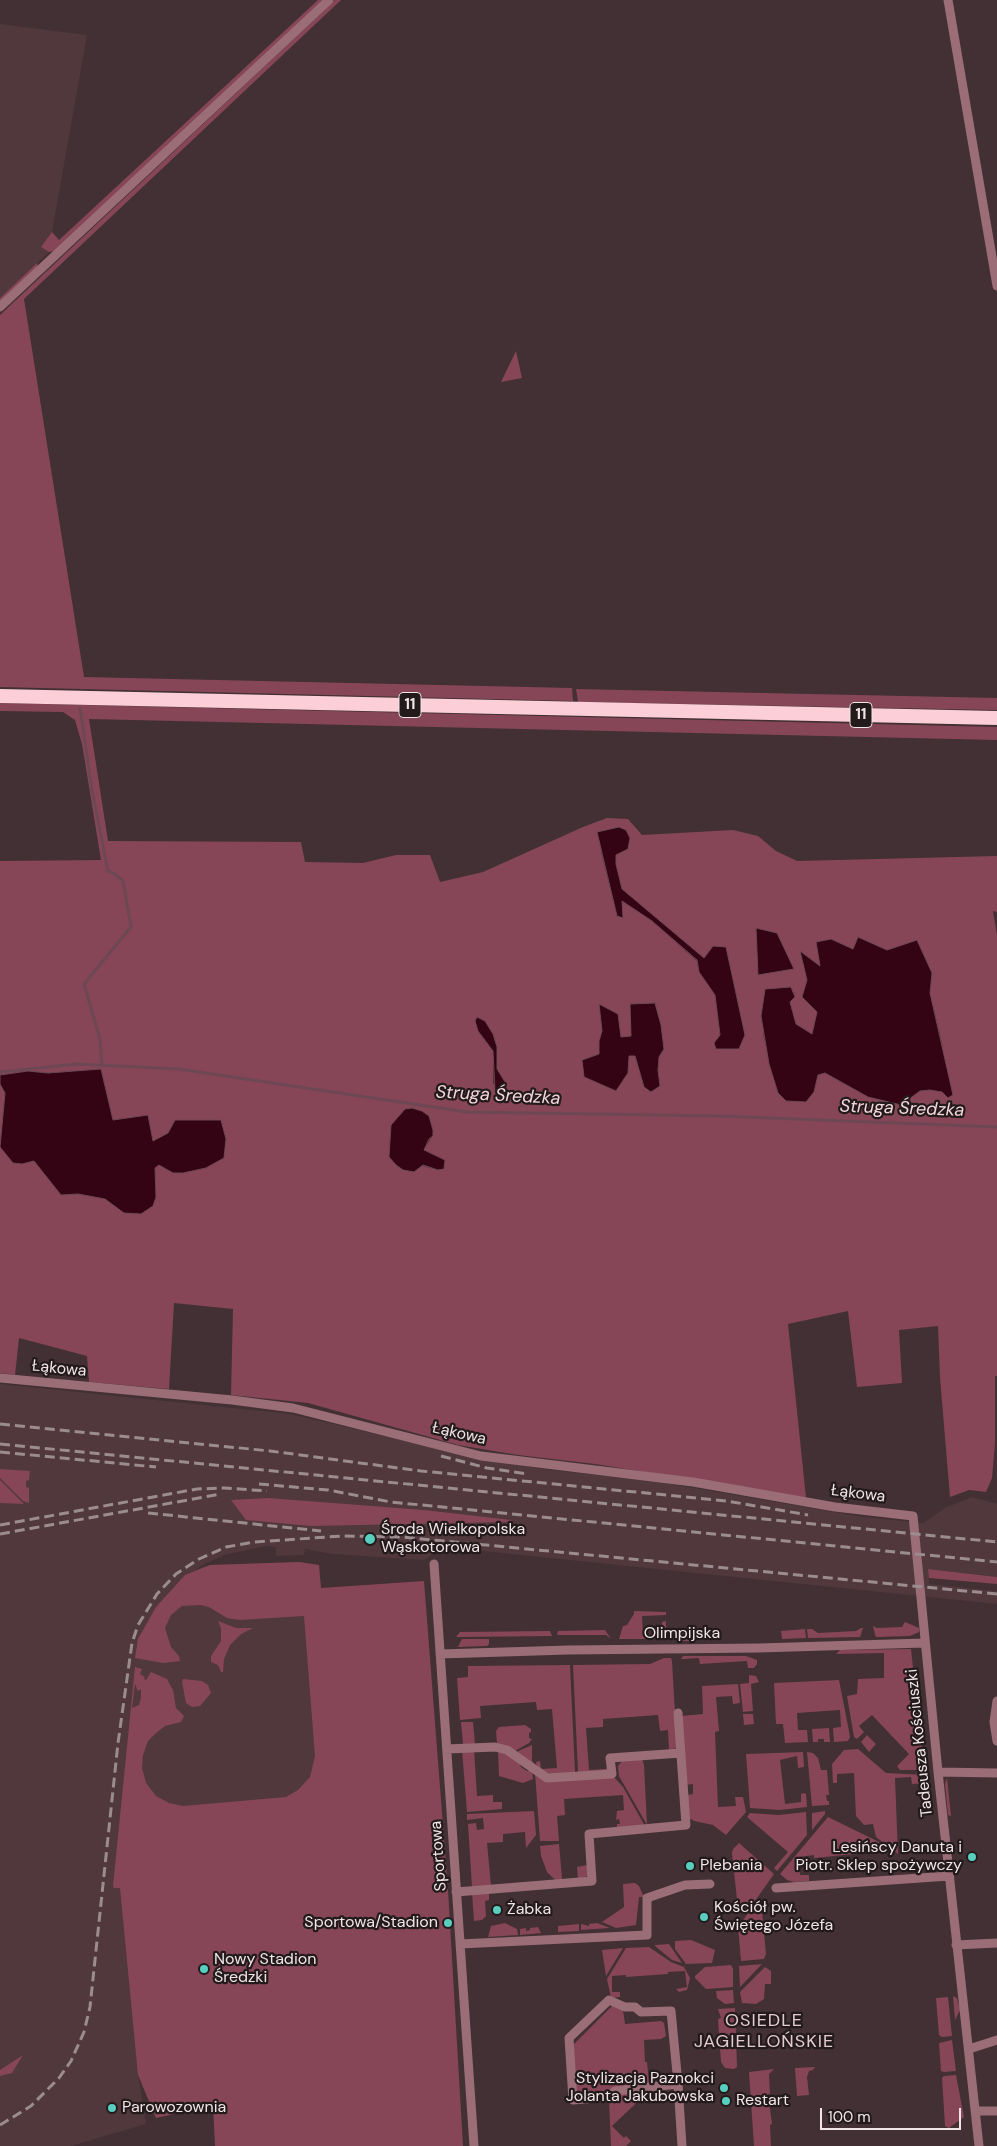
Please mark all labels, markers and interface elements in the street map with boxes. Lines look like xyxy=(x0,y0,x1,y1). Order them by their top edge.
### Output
road number: 11 xyxy=(399,692,421,718)
road number: 11 xyxy=(850,702,872,728)
water label: Struga Średzka xyxy=(435,1082,561,1110)
water label: Struga Średzka xyxy=(839,1096,965,1122)
street label: Łąkowa xyxy=(31,1357,87,1381)
street label: Łąkowa xyxy=(430,1418,488,1450)
street label: Łąkowa xyxy=(830,1481,886,1507)
place label: Środa Wielkopolska Wąskotorowa xyxy=(381,1520,525,1558)
marker: Środa Wielkopolska Wąskotorowa xyxy=(363,1532,377,1546)
street label: Olimpijska xyxy=(644,1624,720,1644)
street label: Tadeusza Kościuszki xyxy=(903,1668,937,1818)
street label: Sportowa xyxy=(427,1820,451,1892)
place label: Lesińscy Danuta i Piotr. Sklep spożywczy xyxy=(795,1838,962,1876)
marker: Lesińscy Danuta i Piotr. Sklep spożywczy xyxy=(966,1851,978,1863)
place label: Plebania xyxy=(700,1856,762,1876)
marker: Plebania xyxy=(684,1860,696,1872)
place label: Kościół pw. Świętego Józefa xyxy=(714,1898,833,1936)
place label: Żabka xyxy=(507,1900,551,1920)
marker: Żabka xyxy=(491,1904,503,1916)
marker: Kościół pw. Świętego Józefa xyxy=(698,1911,710,1923)
place label: Sportowa/Stadion xyxy=(304,1913,438,1933)
marker: Sportowa/Stadion xyxy=(442,1917,454,1929)
place label: Nowy Stadion Średzki xyxy=(214,1950,316,1988)
marker: Nowy Stadion Średzki xyxy=(198,1963,210,1975)
district label: OSIEDLE JAGIELLOŃSKIE xyxy=(692,2010,836,2052)
place label: Stylizacja Paznokci Jolanta Jakubowska xyxy=(566,2069,714,2107)
marker: Stylizacja Paznokci Jolanta Jakubowska xyxy=(718,2082,730,2094)
place label: Restart xyxy=(736,2091,789,2111)
marker: Restart xyxy=(720,2095,732,2107)
place label: Parowozownia xyxy=(122,2098,226,2118)
scale bar xyxy=(822,2098,963,2130)
marker: Parowozownia xyxy=(106,2102,118,2114)
text: 100 m xyxy=(828,2107,871,2127)

